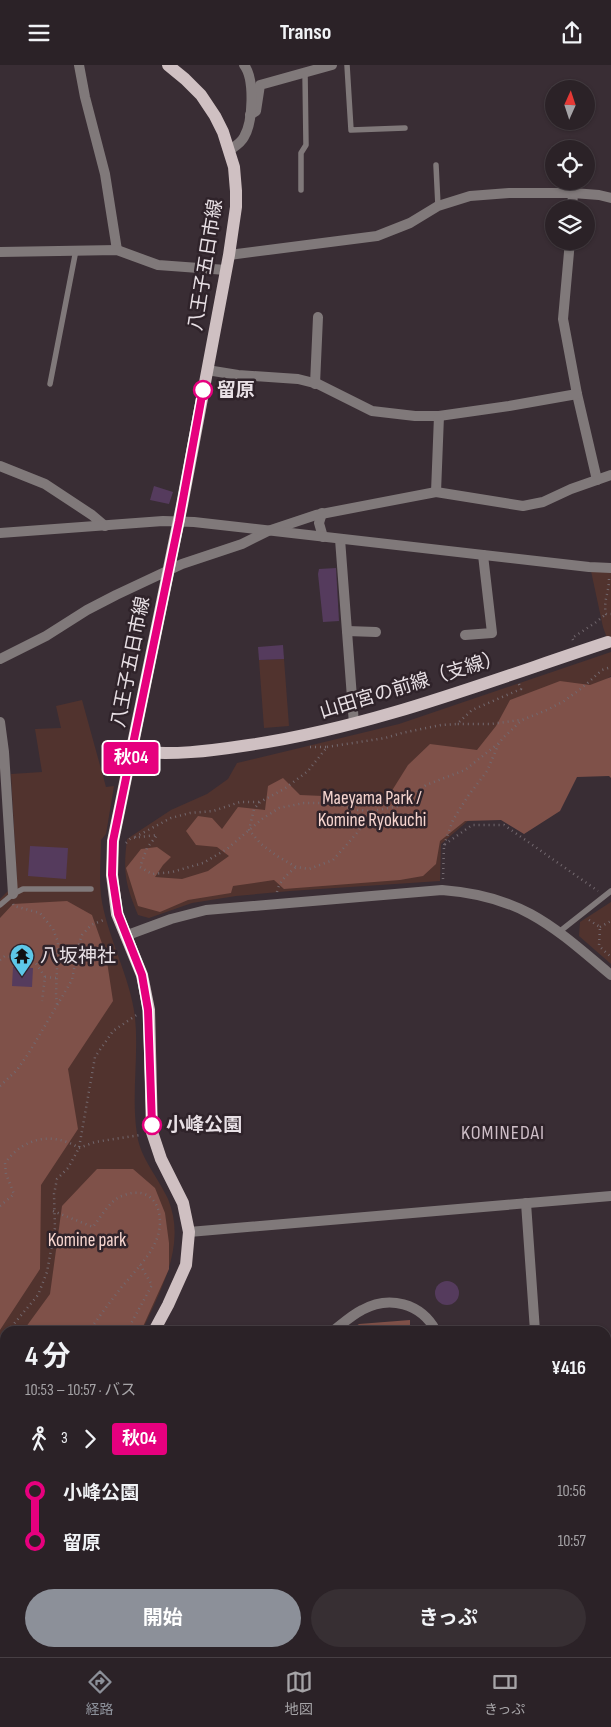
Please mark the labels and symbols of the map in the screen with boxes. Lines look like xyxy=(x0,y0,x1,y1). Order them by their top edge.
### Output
north arrow xyxy=(545,80,595,130)
street label: 八王子五日市線 xyxy=(184,198,228,332)
place label: 留原 xyxy=(217,379,255,402)
marker: 留原 xyxy=(193,380,213,400)
street label: 八王子五日市線 xyxy=(107,595,155,729)
street label: 山田宮の前線（支線） xyxy=(317,646,505,724)
line badge: 秋04 xyxy=(102,742,160,774)
park label: Maeyama Park / Komine Ryokuchi xyxy=(318,787,426,832)
temple icon: 八坂神社 xyxy=(9,943,35,977)
place label: 八坂神社 xyxy=(40,945,116,968)
place label: 小峰公園 xyxy=(166,1114,242,1137)
marker: 小峰公園 xyxy=(142,1115,162,1135)
district label: KOMINEDAI xyxy=(461,1121,545,1145)
park label: Komine park xyxy=(48,1229,127,1252)

